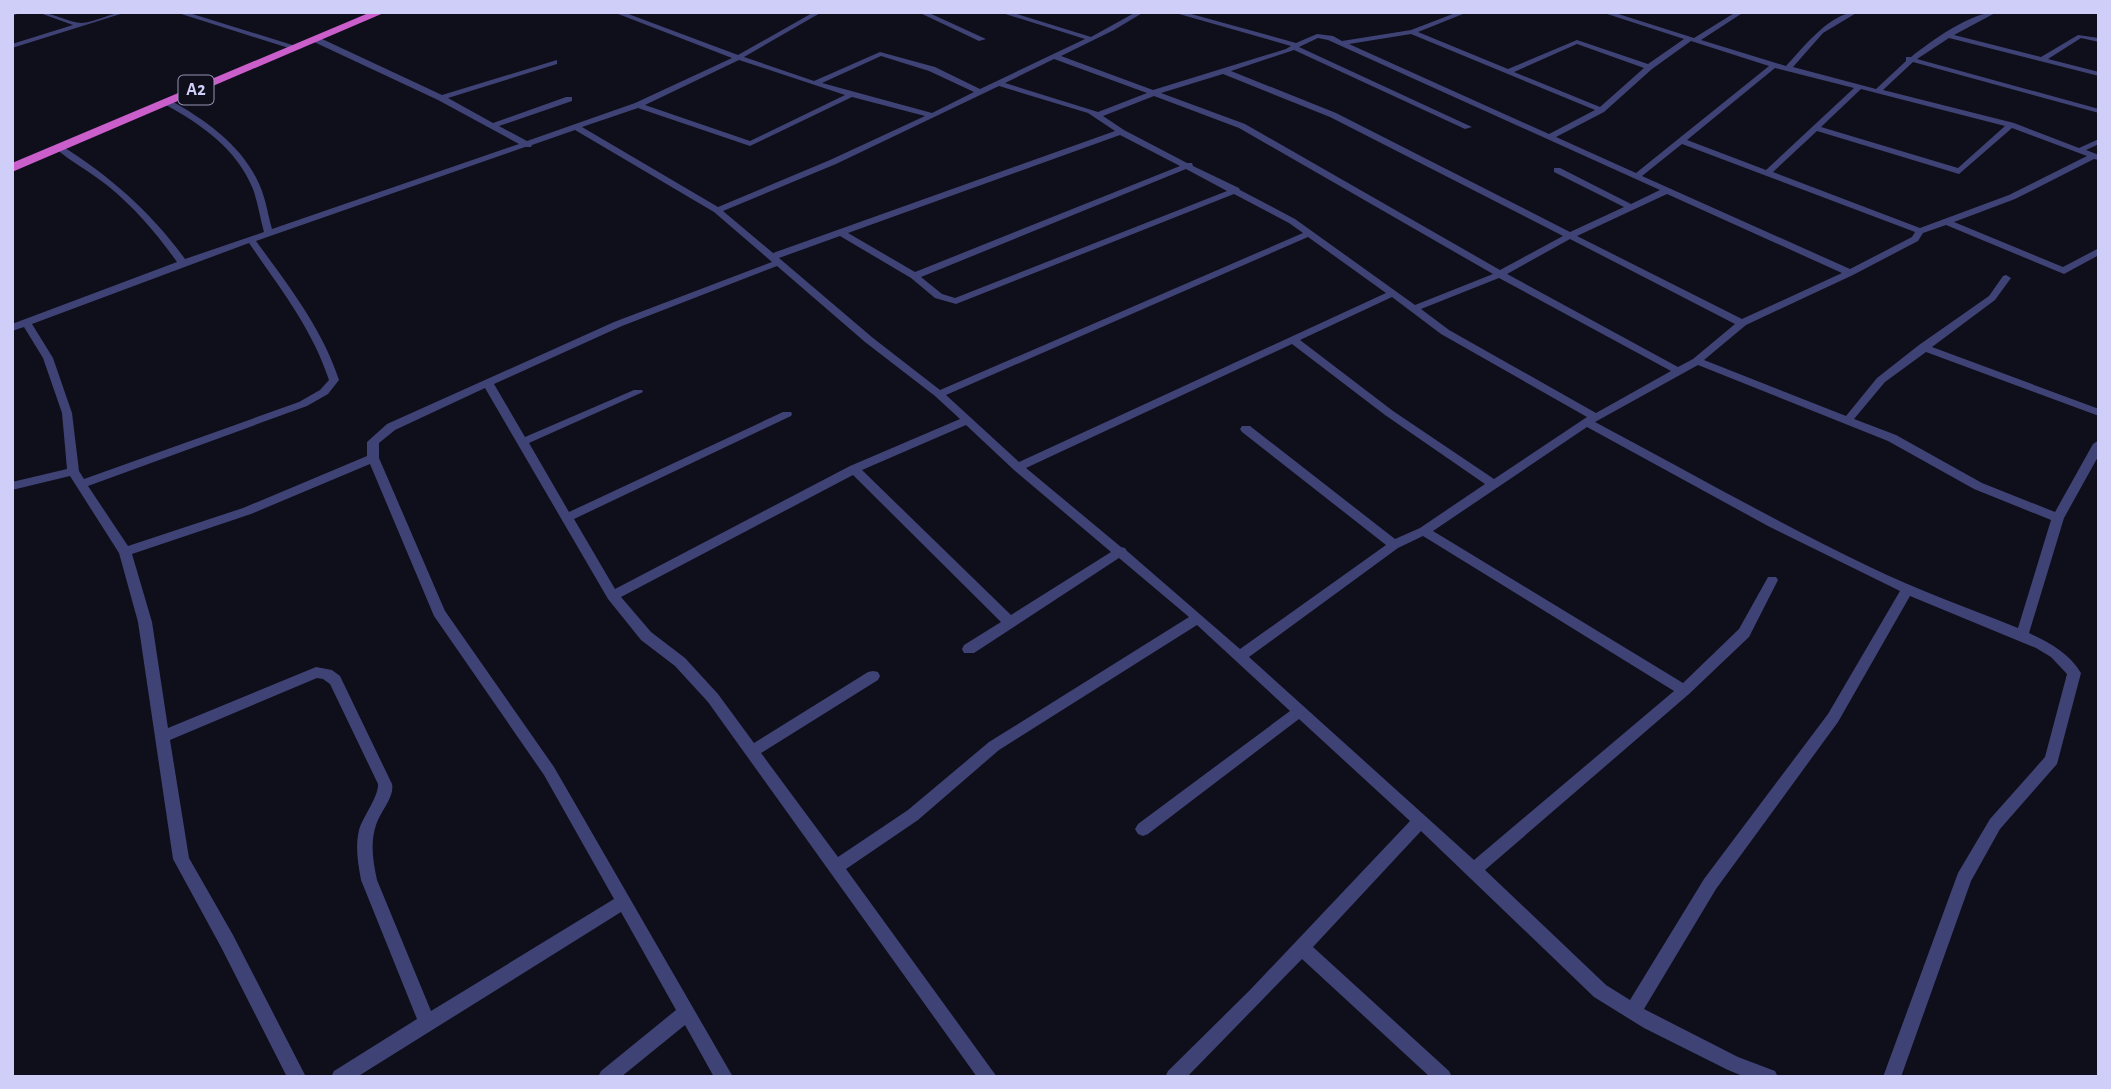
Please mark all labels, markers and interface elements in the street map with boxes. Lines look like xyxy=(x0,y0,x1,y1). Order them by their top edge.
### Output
road number: A2 xyxy=(178,76,214,104)

